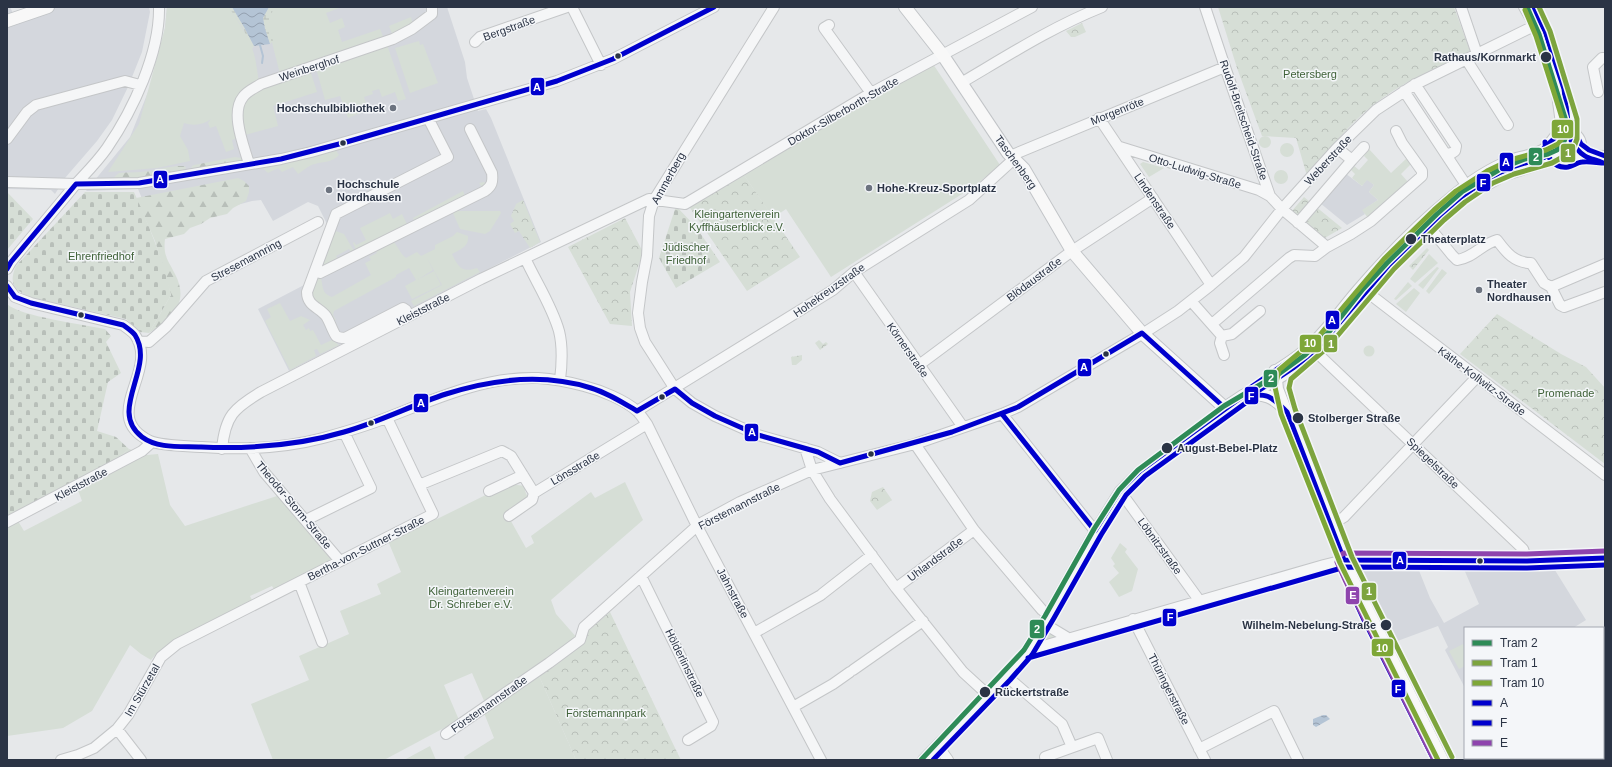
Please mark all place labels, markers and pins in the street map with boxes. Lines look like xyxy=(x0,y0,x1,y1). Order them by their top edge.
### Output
marker: Rathaus/Kornmarkt xyxy=(1539,50,1553,64)
unlabelled marker xyxy=(613,51,623,61)
place label: Rathaus/Kornmarkt xyxy=(1434,51,1536,63)
place label: Hochschulbibliothek xyxy=(277,102,386,114)
marker: Hochschulbibliothek xyxy=(388,103,398,113)
unlabelled marker xyxy=(338,138,348,148)
place label: Hochschule Nordhausen xyxy=(337,178,401,203)
place label: Hohe-Kreuz-Sportplatz xyxy=(877,182,997,194)
marker: Hohe-Kreuz-Sportplatz xyxy=(864,183,874,193)
marker: Hochschule Nordhausen xyxy=(324,185,334,195)
marker: Theaterplatz xyxy=(1404,232,1418,246)
place label: Theaterplatz xyxy=(1421,233,1486,245)
place label: Theater Nordhausen xyxy=(1487,278,1551,303)
marker: Theater Nordhausen xyxy=(1474,285,1484,295)
unlabelled marker xyxy=(76,310,86,320)
unlabelled marker xyxy=(1101,349,1111,359)
unlabelled marker xyxy=(657,392,667,402)
marker: Stolberger Straße xyxy=(1291,411,1305,425)
place label: Stolberger Straße xyxy=(1308,412,1400,424)
unlabelled marker xyxy=(366,418,376,428)
marker: August-Bebel-Platz xyxy=(1160,441,1174,455)
place label: August-Bebel-Platz xyxy=(1177,442,1278,454)
unlabelled marker xyxy=(866,449,876,459)
unlabelled marker xyxy=(1475,556,1485,566)
marker: Wilhelm-Nebelung-Straße xyxy=(1379,618,1393,632)
place label: Wilhelm-Nebelung-Straße xyxy=(1242,619,1376,631)
marker: Rückertstraße xyxy=(978,685,992,699)
place label: Rückertstraße xyxy=(995,686,1069,698)

